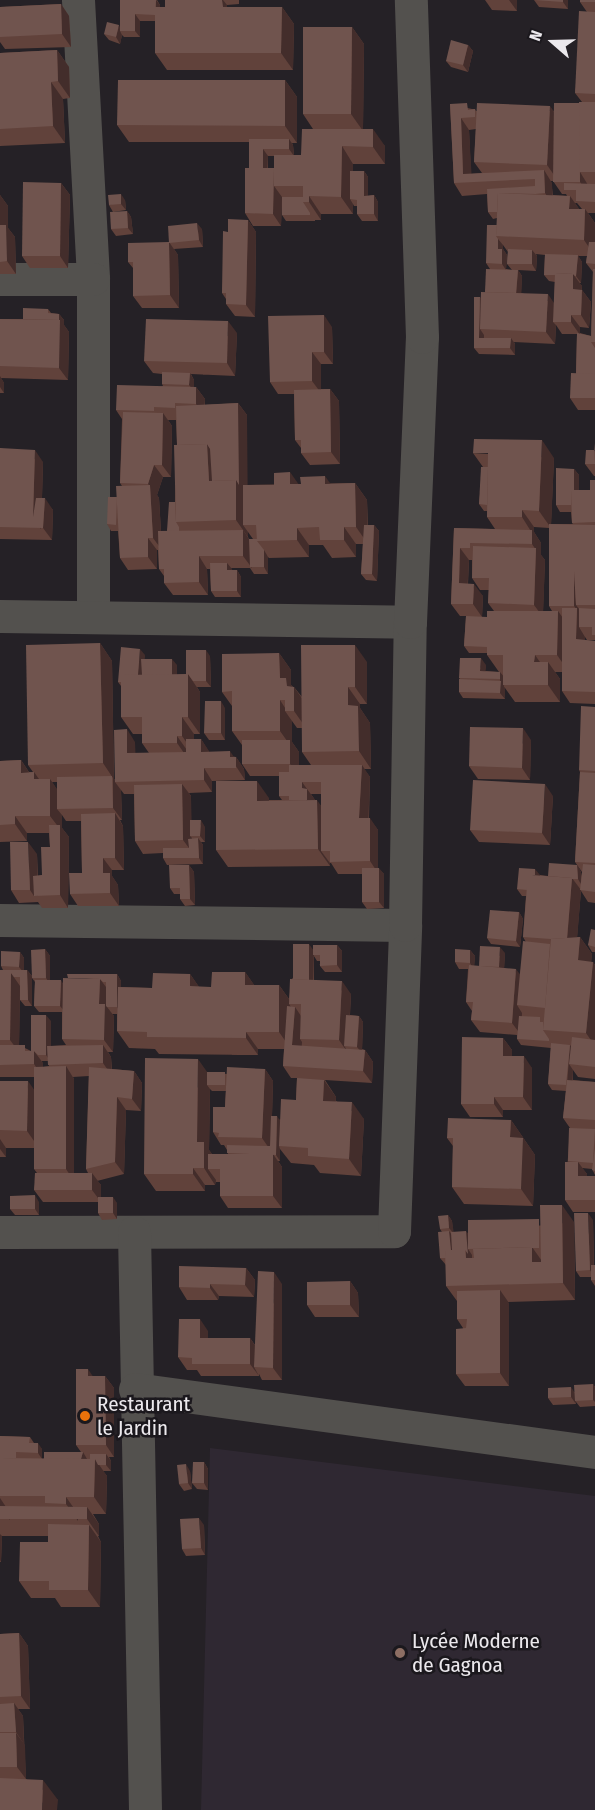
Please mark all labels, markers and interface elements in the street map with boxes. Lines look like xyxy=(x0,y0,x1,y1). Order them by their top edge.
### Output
north arrow xyxy=(523,12,583,72)
text: N xyxy=(525,28,546,43)
place label: Restaurant le Jardin xyxy=(97,1391,190,1441)
marker: Restaurant le Jardin xyxy=(78,1409,92,1423)
place label: Lycée Moderne de Gagnoa xyxy=(412,1628,540,1678)
marker: Lycée Moderne de Gagnoa xyxy=(393,1646,407,1660)

